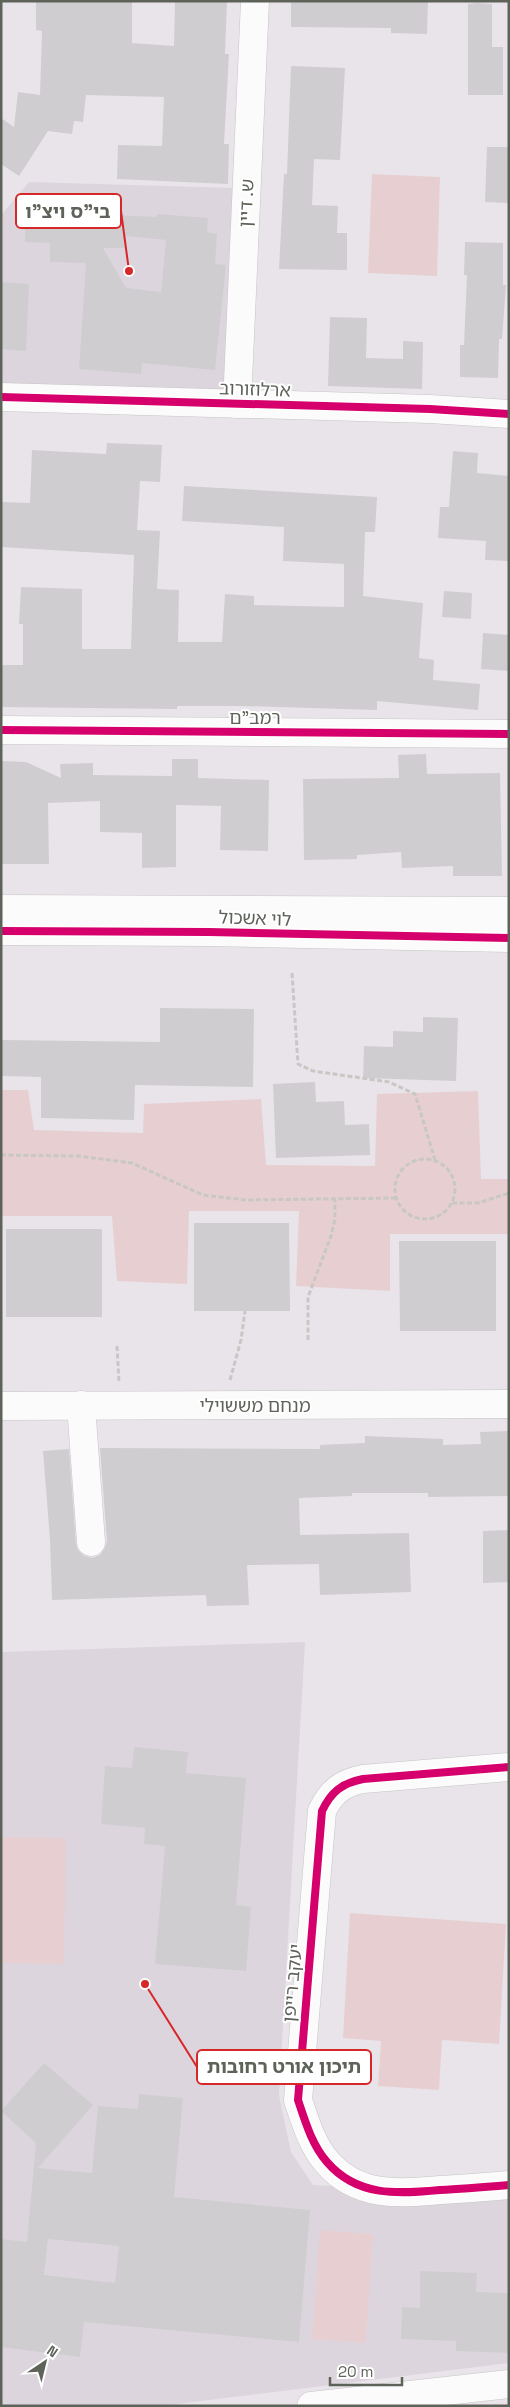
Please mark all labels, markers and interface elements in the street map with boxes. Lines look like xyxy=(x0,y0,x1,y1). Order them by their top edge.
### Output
street label: ש. דיין xyxy=(233,178,259,228)
callout: בי"ס ויצ"ו xyxy=(16,194,121,228)
text: בי"ס ויצ"ו xyxy=(25,199,111,224)
street label: ארלוזורוב xyxy=(219,376,291,402)
street label: רמב"ם xyxy=(229,706,281,729)
street label: לוי אשכול xyxy=(218,905,292,931)
street label: מנחם מששוילי xyxy=(199,1394,311,1417)
street label: יעקב רייפן xyxy=(277,1943,307,2023)
callout: תיכון אורט רחובות xyxy=(197,2050,371,2084)
text: תיכון אורט רחובות xyxy=(207,2054,361,2079)
north arrow xyxy=(20,2337,70,2387)
text: N xyxy=(43,2341,61,2361)
scale bar xyxy=(330,2354,402,2386)
text: 20 m xyxy=(338,2362,373,2381)

